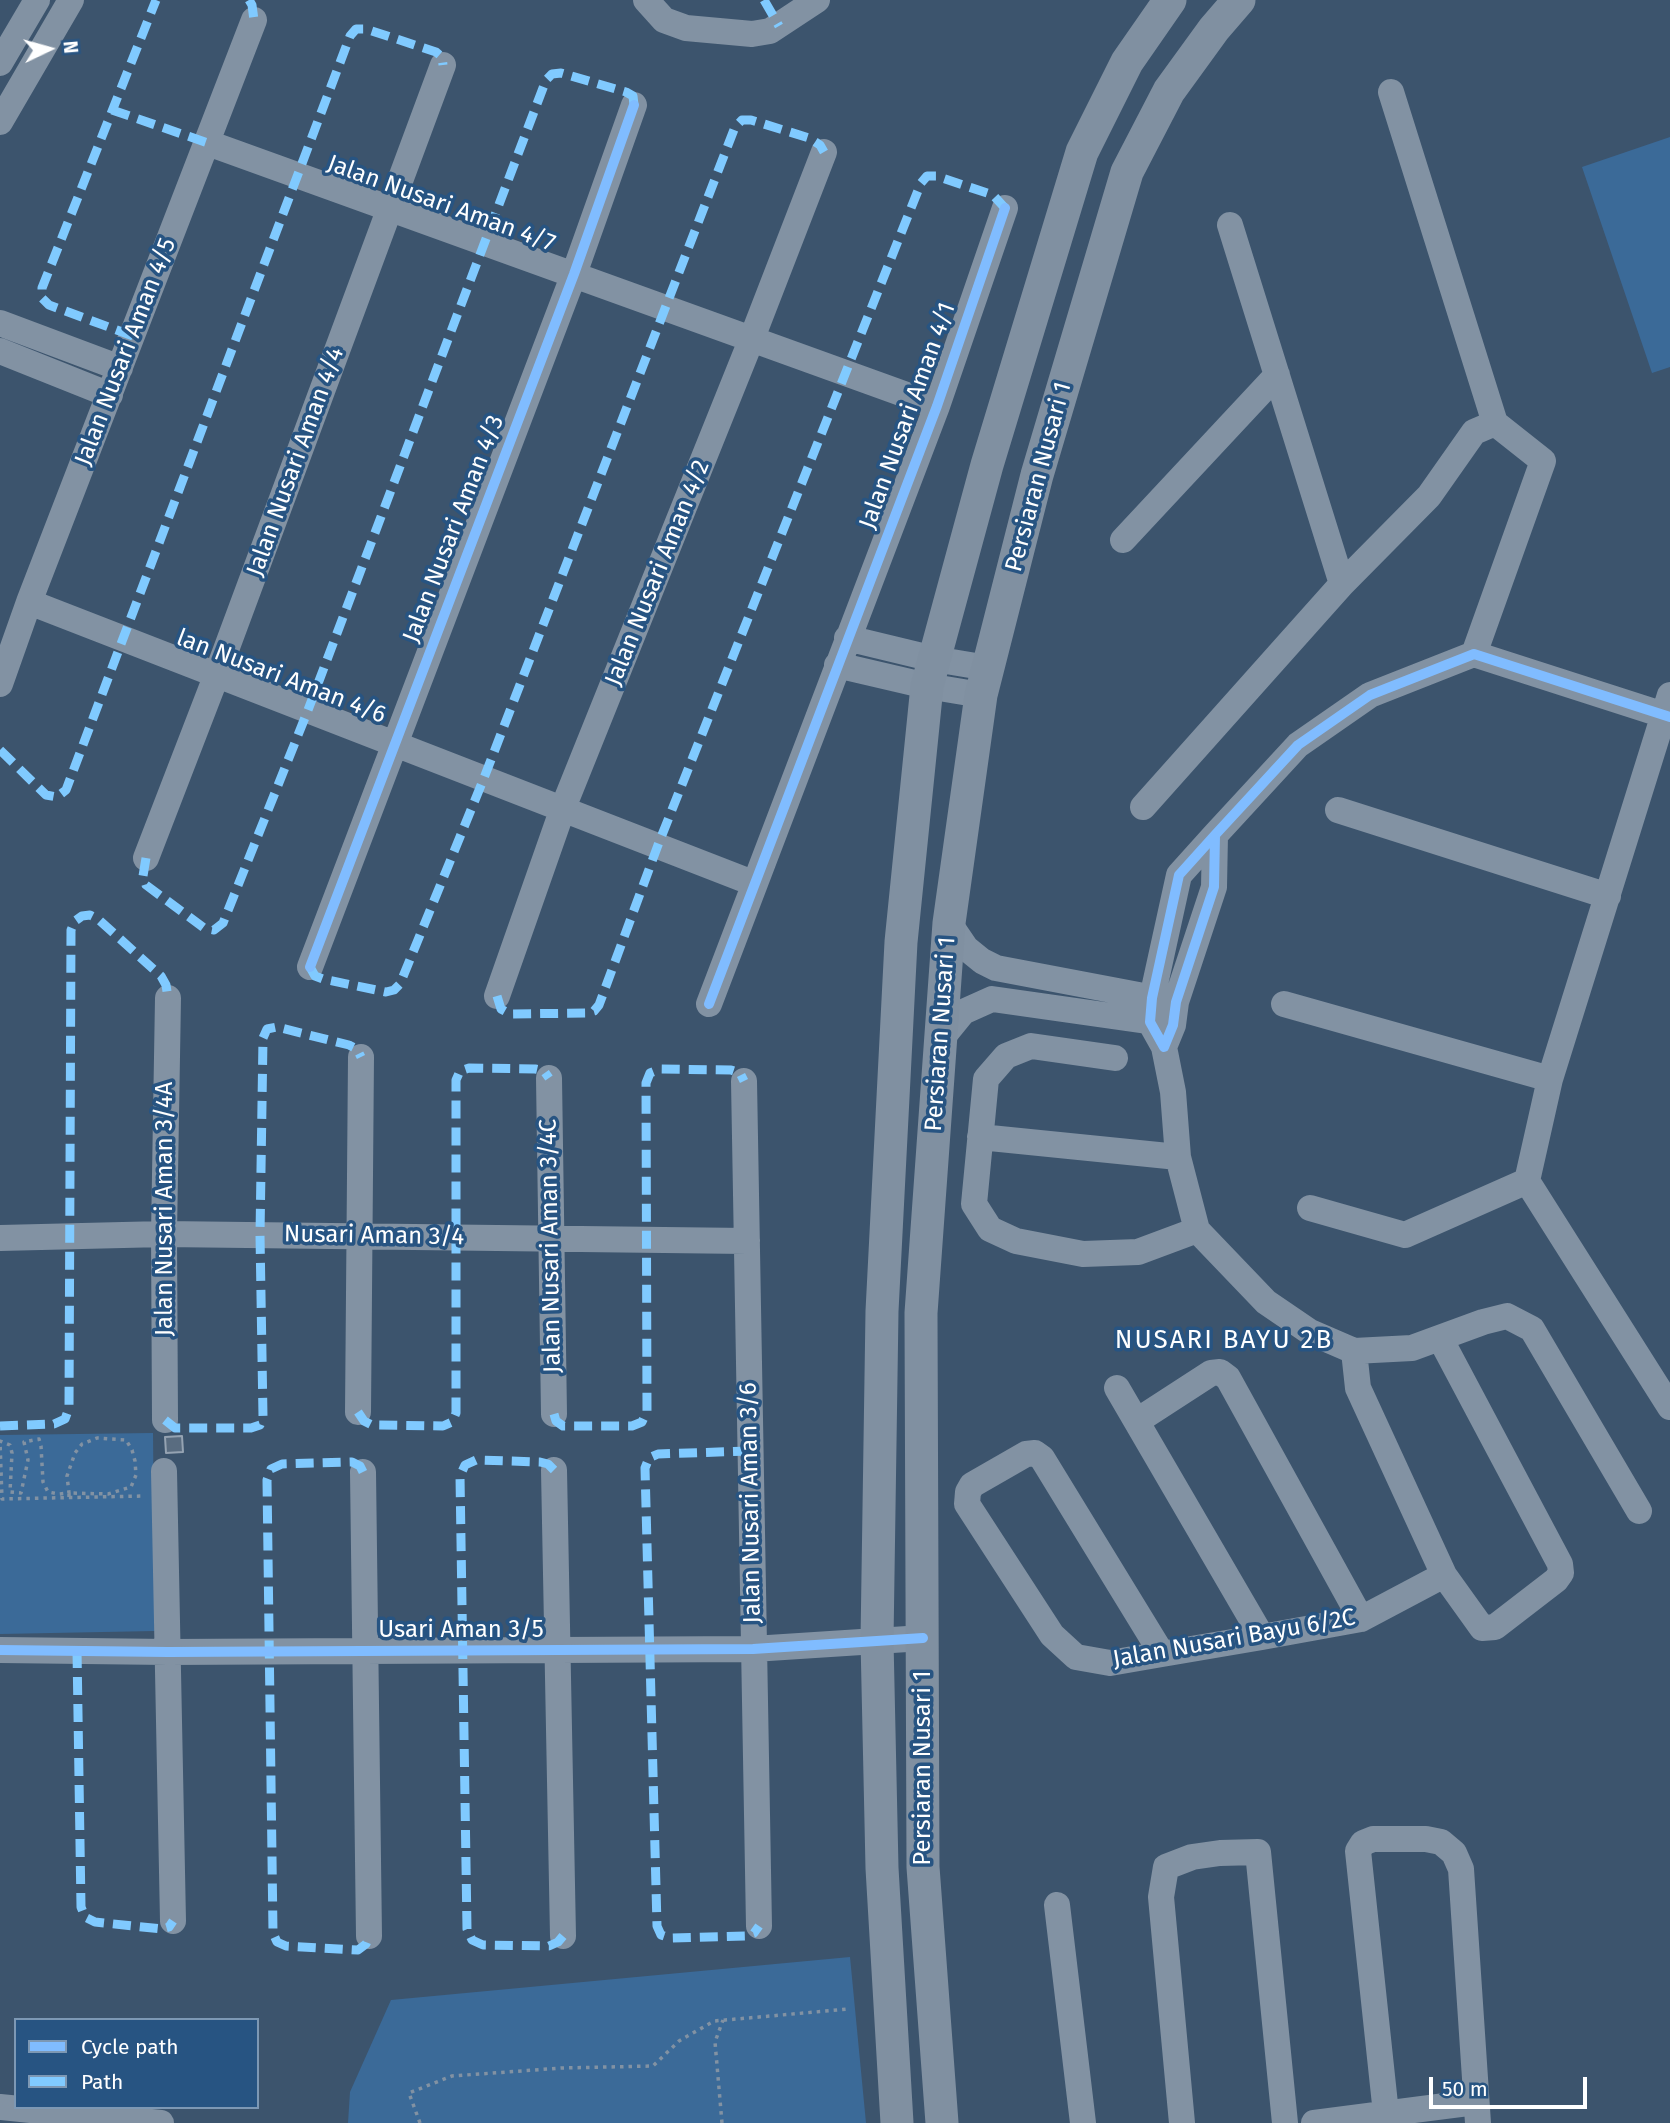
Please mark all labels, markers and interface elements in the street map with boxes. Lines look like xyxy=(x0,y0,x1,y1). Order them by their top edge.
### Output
north arrow xyxy=(14,14,84,84)
text: N xyxy=(58,40,82,54)
street label: Jalan Nusari Aman 4/7 xyxy=(323,149,559,259)
street label: Jalan Nusari Aman 4/5 xyxy=(69,234,183,470)
street label: Jalan Nusari Aman 4/1 xyxy=(854,299,962,533)
street label: Jalan Nusari Aman 4/4 xyxy=(241,344,351,580)
street label: Persiaran Nusari 1 xyxy=(1000,379,1078,575)
street label: Jalan Nusari Aman 4/3 xyxy=(397,411,511,647)
street label: Jalan Nusari Aman 4/2 xyxy=(600,456,716,690)
street label: lan Nusari Aman 4/6 xyxy=(172,624,390,730)
street label: Persiaran Nusari 1 xyxy=(920,936,962,1132)
street label: Jalan Nusari Aman 3/4A xyxy=(151,1082,179,1336)
street label: Jalan Nusari Aman 3/4C xyxy=(534,1119,568,1373)
street label: Nusari Aman 3/4 xyxy=(284,1220,464,1252)
district label: NUSARI BAYU 2B xyxy=(1117,1325,1331,1357)
street label: Jalan Nusari Aman 3/6 xyxy=(734,1382,768,1624)
street label: Jalan Nusari Bayu 6/2C xyxy=(1111,1603,1357,1675)
street label: Usari Aman 3/5 xyxy=(378,1616,544,1644)
street label: Persiaran Nusari 1 xyxy=(909,1670,937,1866)
legend xyxy=(14,2018,259,2109)
text: Cycle path xyxy=(81,2034,179,2060)
scale bar xyxy=(1432,2064,1590,2108)
text: Path xyxy=(81,2069,123,2095)
text: 50 m xyxy=(1442,2076,1488,2102)

